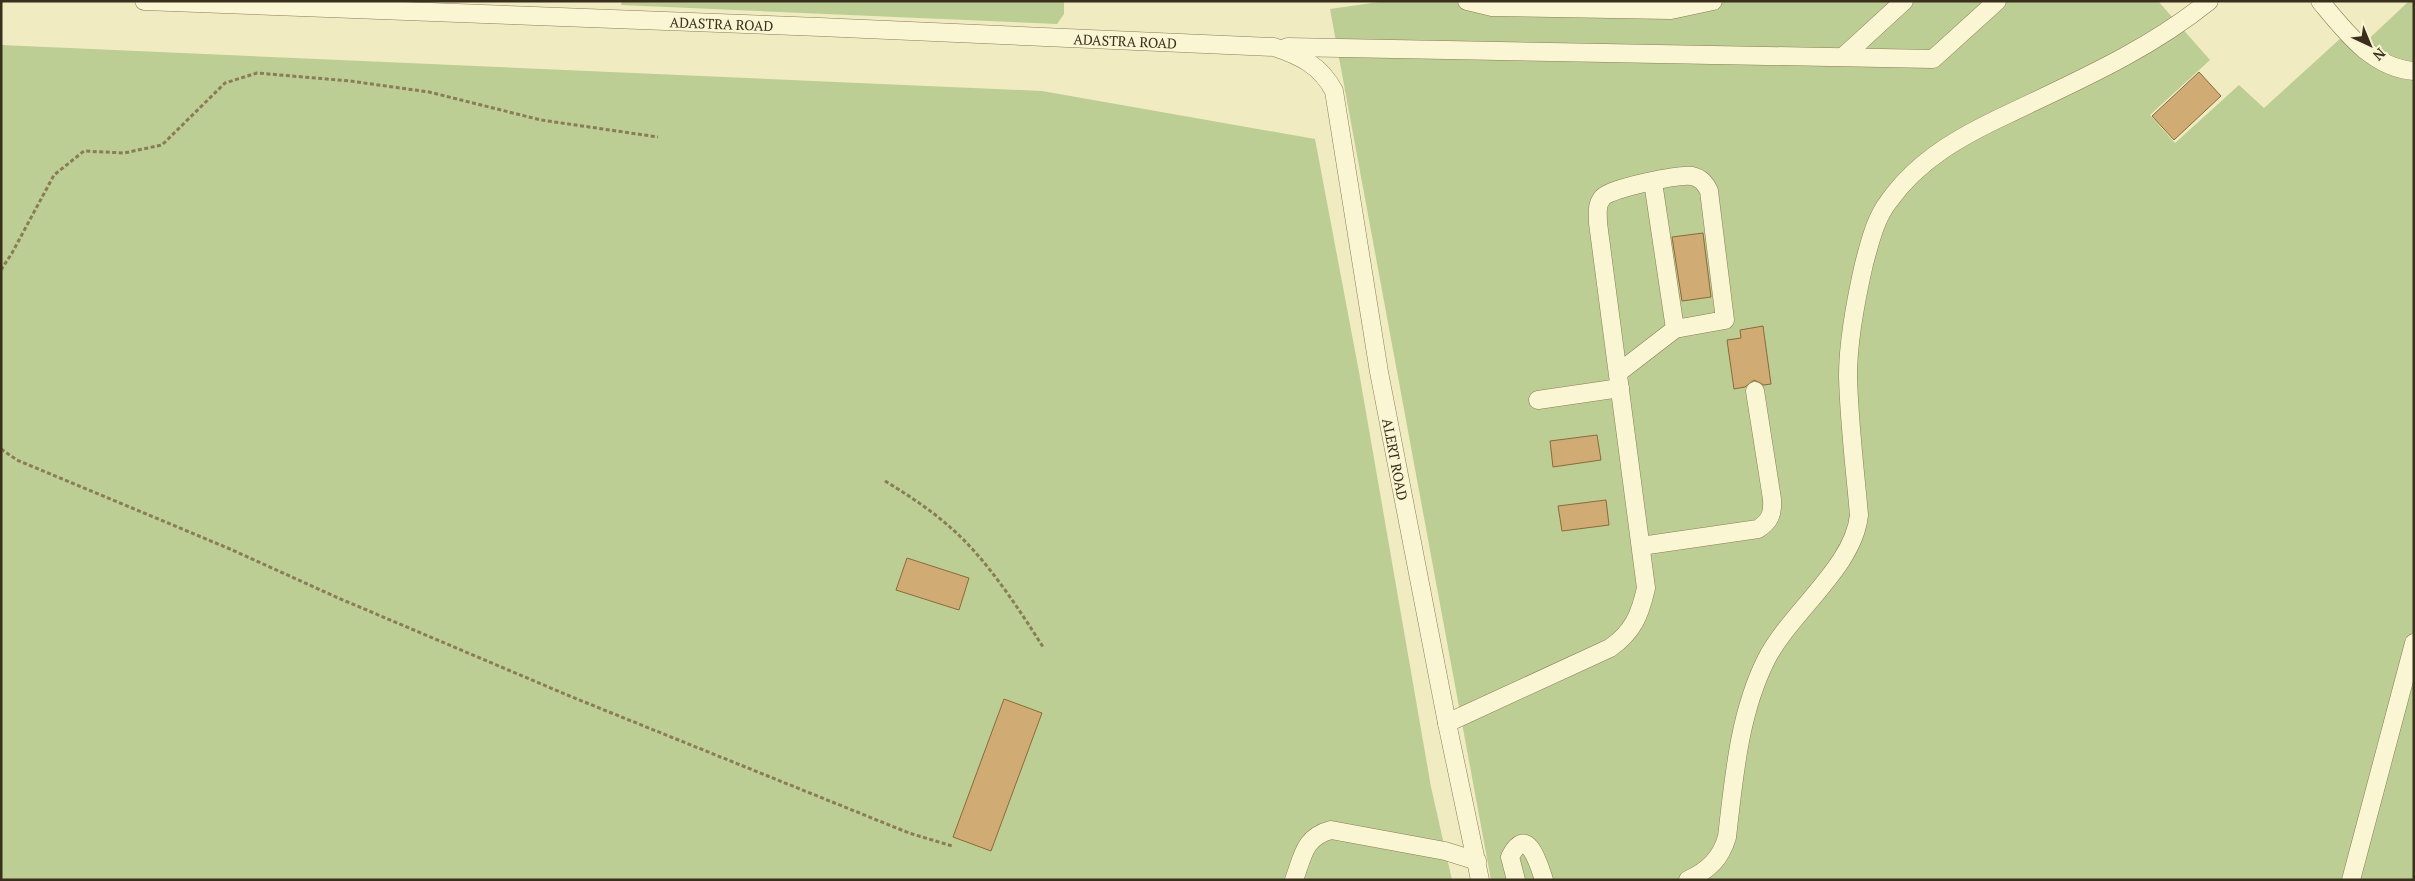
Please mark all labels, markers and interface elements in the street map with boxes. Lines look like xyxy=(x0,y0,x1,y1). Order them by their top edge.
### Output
street label: ADASTRA ROAD xyxy=(669,12,774,35)
north arrow xyxy=(2345,20,2395,70)
street label: ADASTRA ROAD xyxy=(1073,29,1177,52)
text: N xyxy=(2369,44,2390,65)
street label: ALERT ROAD xyxy=(1379,417,1413,502)

